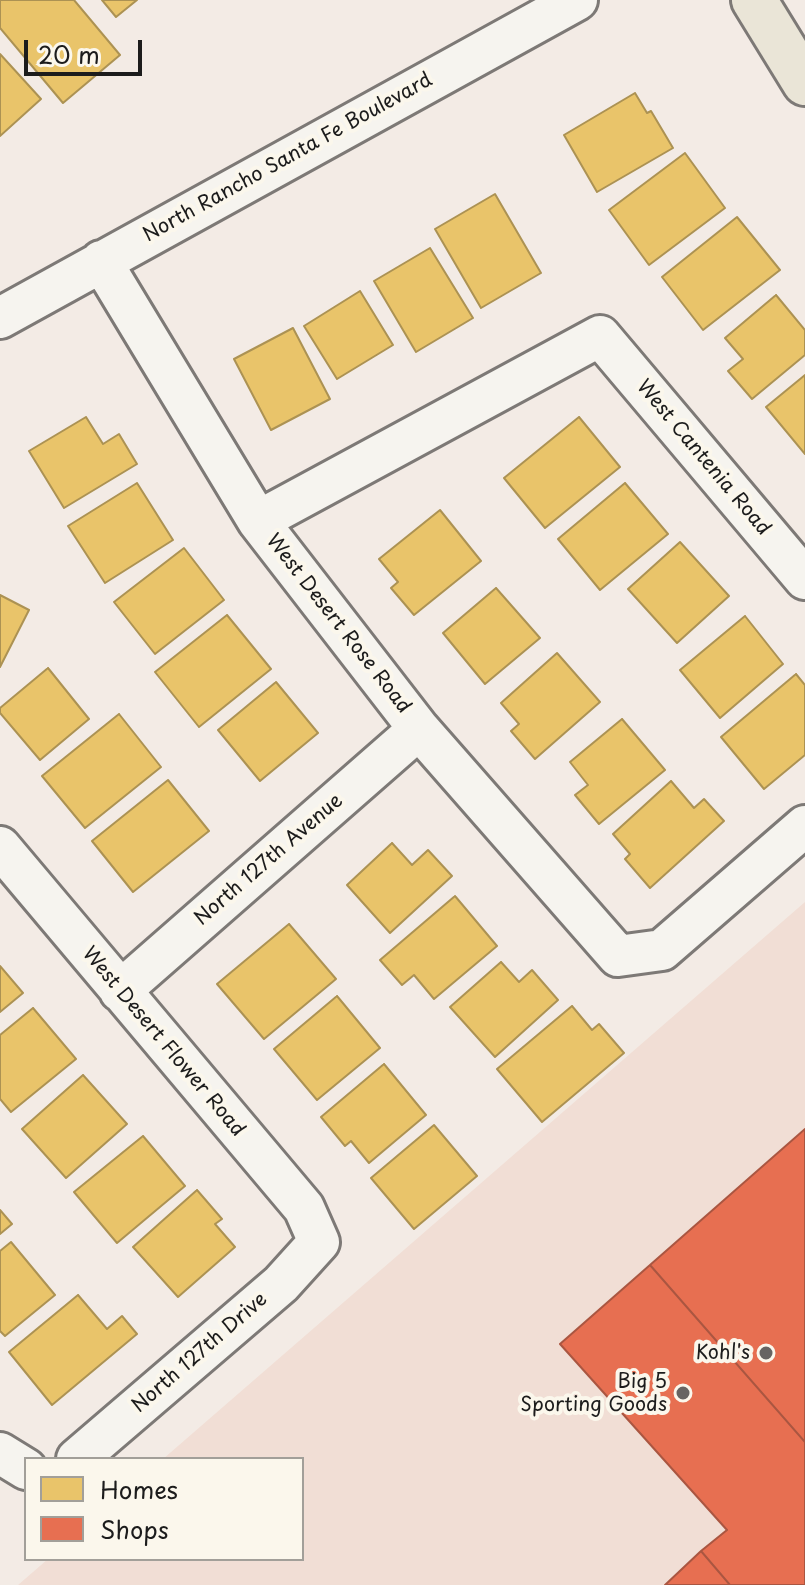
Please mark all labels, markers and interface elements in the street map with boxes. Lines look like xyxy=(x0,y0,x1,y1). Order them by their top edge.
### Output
scale bar xyxy=(28,24,146,74)
text: 20 m xyxy=(38,36,100,72)
street label: North Rancho Santa Fe Boulevard xyxy=(139,68,437,248)
street label: West Cantenia Road xyxy=(631,375,775,541)
street label: West Desert Rose Road xyxy=(260,530,416,718)
street label: North 127th Avenue xyxy=(190,789,348,931)
street label: West Desert Flower Road xyxy=(77,942,249,1142)
street label: North 127th Drive xyxy=(128,1288,272,1418)
place label: Kohl's xyxy=(696,1341,750,1365)
marker: Kohl's xyxy=(757,1344,775,1362)
place label: Big 5 Sporting Goods xyxy=(520,1370,667,1417)
marker: Big 5 Sporting Goods xyxy=(674,1384,692,1402)
legend xyxy=(24,1457,304,1561)
text: Homes xyxy=(100,1471,178,1507)
text: Shops xyxy=(100,1511,169,1547)

